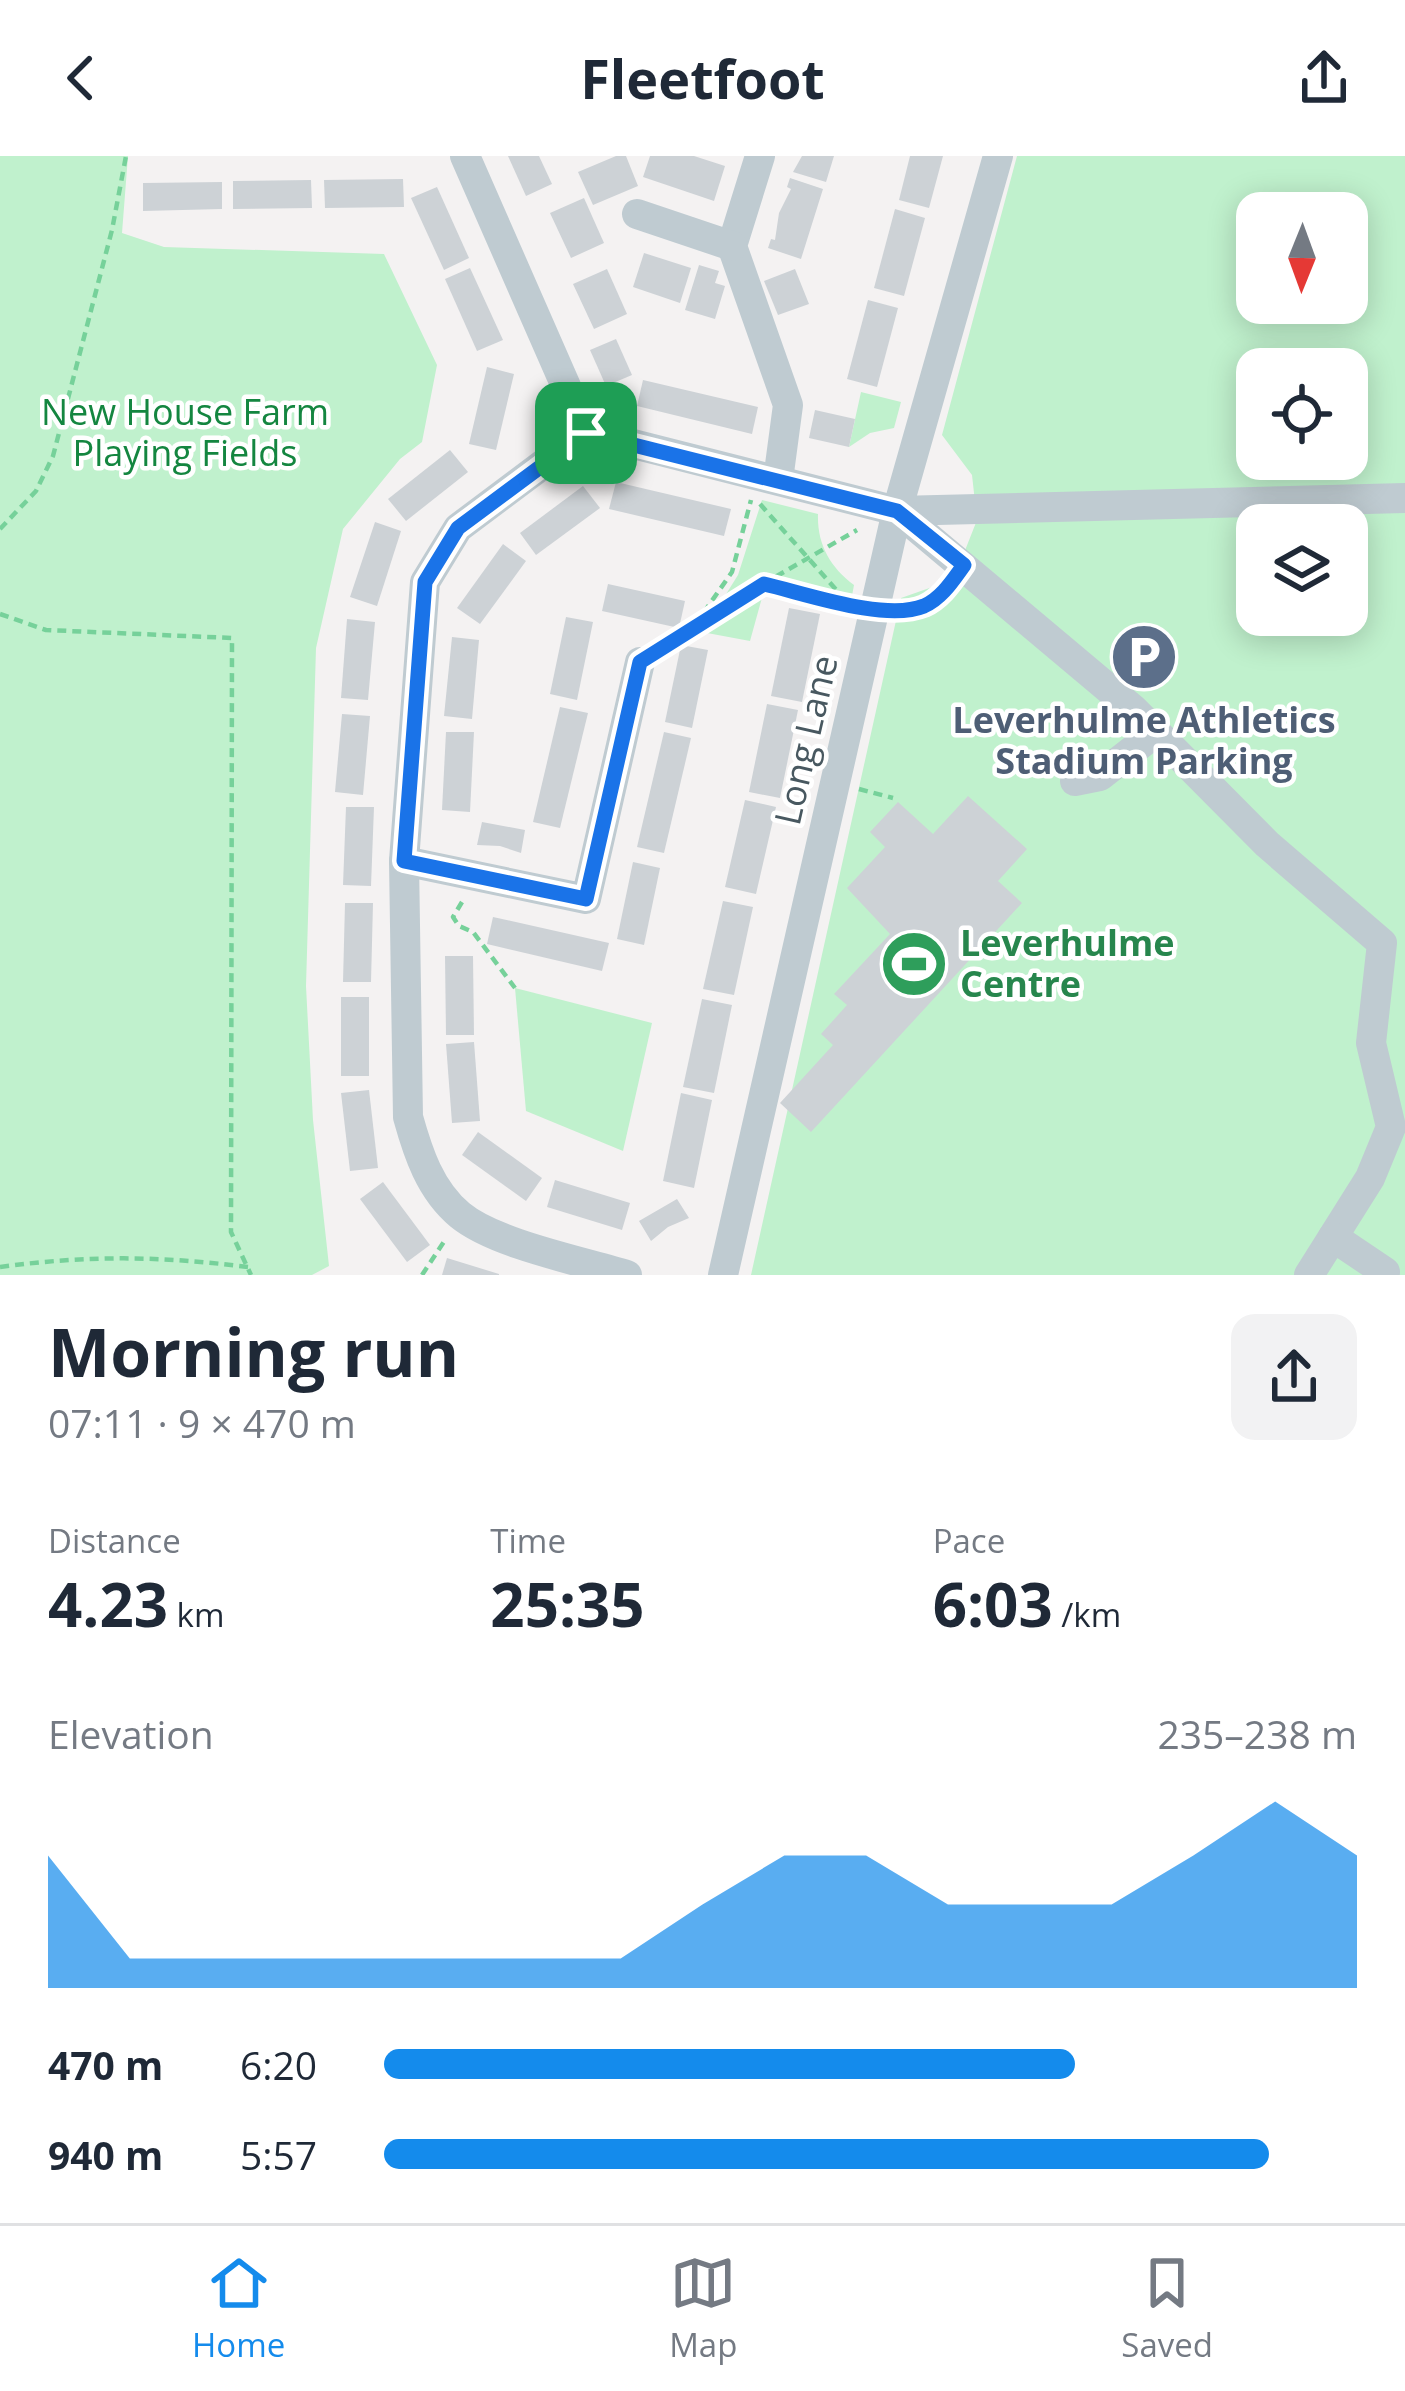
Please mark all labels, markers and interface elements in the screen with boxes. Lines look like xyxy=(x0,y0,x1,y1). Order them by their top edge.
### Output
text: Fleetfoot xyxy=(580,41,825,115)
icon: back xyxy=(48,45,114,111)
icon: share xyxy=(1291,45,1357,111)
north arrow xyxy=(1236,192,1368,324)
map controls xyxy=(1236,192,1368,636)
button: locate xyxy=(1236,348,1368,480)
pin xyxy=(535,382,637,484)
park label: New House Farm Playing Fields xyxy=(41,387,329,477)
icon: arrive xyxy=(553,400,619,466)
button: layers xyxy=(1236,504,1368,636)
parking icon: Leverhulme Athletics Stadium Parking xyxy=(1109,622,1179,692)
street label: Long Lane xyxy=(762,650,849,829)
place label: Leverhulme Athletics Stadium Parking xyxy=(952,695,1336,785)
place label: Leverhulme Centre xyxy=(960,918,1175,1008)
sports icon: Leverhulme Centre xyxy=(879,929,949,999)
text: Morning run xyxy=(48,1306,459,1396)
button: share xyxy=(1231,1314,1357,1440)
text: 07:11 · 9 × 470 m xyxy=(48,1396,356,1449)
text: Distance xyxy=(48,1518,181,1563)
text: Time xyxy=(490,1518,566,1563)
text: Pace xyxy=(933,1518,1005,1563)
text: 4.23 xyxy=(48,1563,168,1645)
text: 25:35 xyxy=(490,1563,645,1645)
text: 6:03 xyxy=(933,1563,1053,1645)
text: km xyxy=(168,1592,225,1637)
text: /km xyxy=(1053,1592,1121,1637)
text: Elevation xyxy=(48,1707,214,1760)
text: 235–238 m xyxy=(1157,1707,1357,1760)
text: 470 m xyxy=(48,2038,163,2091)
text: 6:20 xyxy=(240,2038,317,2091)
text: 940 m xyxy=(48,2128,163,2181)
text: 5:57 xyxy=(240,2128,317,2181)
tab: Home xyxy=(192,2250,285,2367)
tab: Map xyxy=(669,2250,737,2367)
tab: Saved xyxy=(1121,2250,1213,2367)

